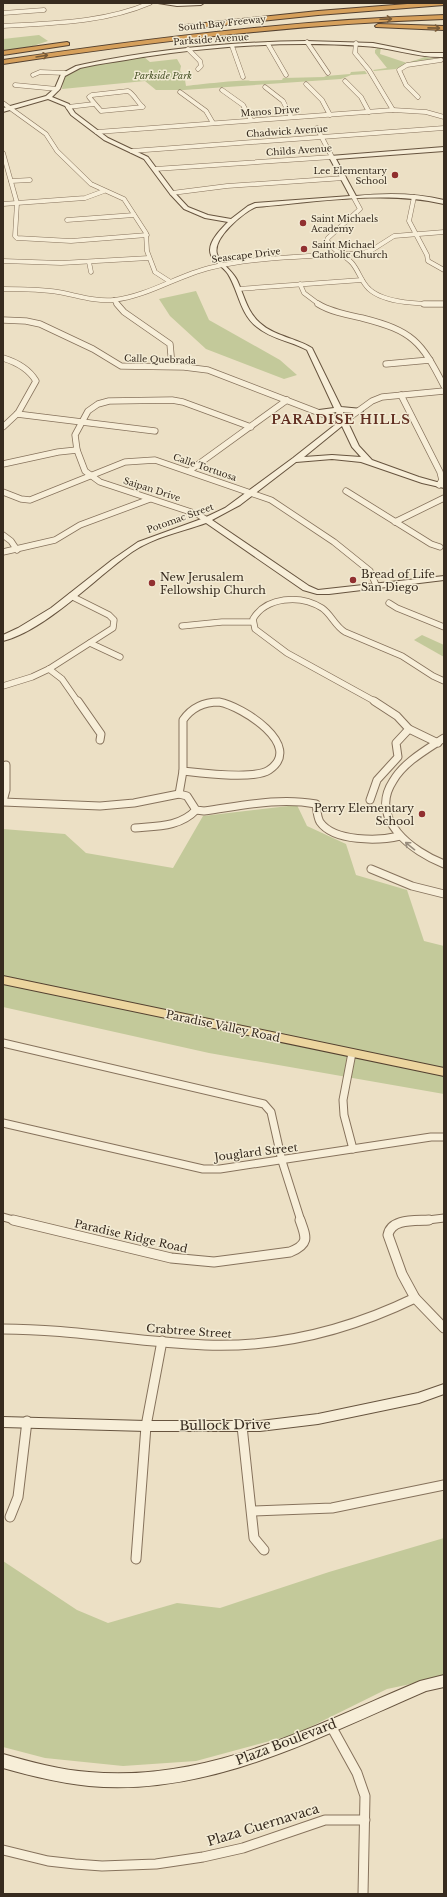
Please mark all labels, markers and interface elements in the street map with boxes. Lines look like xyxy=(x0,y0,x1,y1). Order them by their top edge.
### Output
street label: South Bay Freeway xyxy=(178,13,267,33)
one-way arrow xyxy=(379,15,392,22)
one-way arrow xyxy=(427,24,440,32)
street label: Parkside Avenue xyxy=(173,31,249,47)
one-way arrow xyxy=(35,52,48,60)
park label: Parkside Park xyxy=(133,70,192,81)
street label: Manos Drive xyxy=(240,103,300,119)
street label: Chadwick Avenue xyxy=(246,123,328,139)
street label: Childs Avenue xyxy=(266,142,332,158)
place label: Lee Elementary School xyxy=(313,165,387,186)
marker: Lee Elementary School xyxy=(390,170,400,180)
place label: Saint Michaels Academy xyxy=(310,213,378,234)
marker: Saint Michaels Academy xyxy=(298,218,308,228)
place label: Saint Michael Catholic Church xyxy=(312,239,388,260)
marker: Saint Michael Catholic Church xyxy=(299,244,309,254)
street label: Seascape Drive xyxy=(211,245,281,265)
street label: Calle Quebrada xyxy=(124,352,196,366)
district label: PARADISE HILLS xyxy=(271,411,411,428)
street label: Calle Tortuosa xyxy=(172,451,238,483)
street label: Saipan Drive xyxy=(122,475,182,503)
street label: Potomac Street xyxy=(145,501,215,535)
place label: Bread of Life San Diego xyxy=(361,567,435,594)
place label: New Jerusalem Fellowship Church xyxy=(160,570,266,597)
marker: Bread of Life San Diego xyxy=(348,575,358,585)
marker: New Jerusalem Fellowship Church xyxy=(147,578,157,588)
place label: Perry Elementary School xyxy=(314,801,414,828)
marker: Perry Elementary School xyxy=(417,809,427,819)
one-way arrow xyxy=(405,841,415,850)
street label: Paradise Valley Road xyxy=(165,1007,282,1045)
street label: Jouglard Street xyxy=(212,1140,299,1164)
street label: Paradise Ridge Road xyxy=(73,1216,189,1256)
street label: Crabtree Street xyxy=(146,1321,233,1341)
street label: Bullock Drive xyxy=(179,1416,271,1434)
street label: Plaza Boulevard xyxy=(233,1715,339,1769)
street label: Plaza Cuernavaca xyxy=(205,1800,322,1850)

